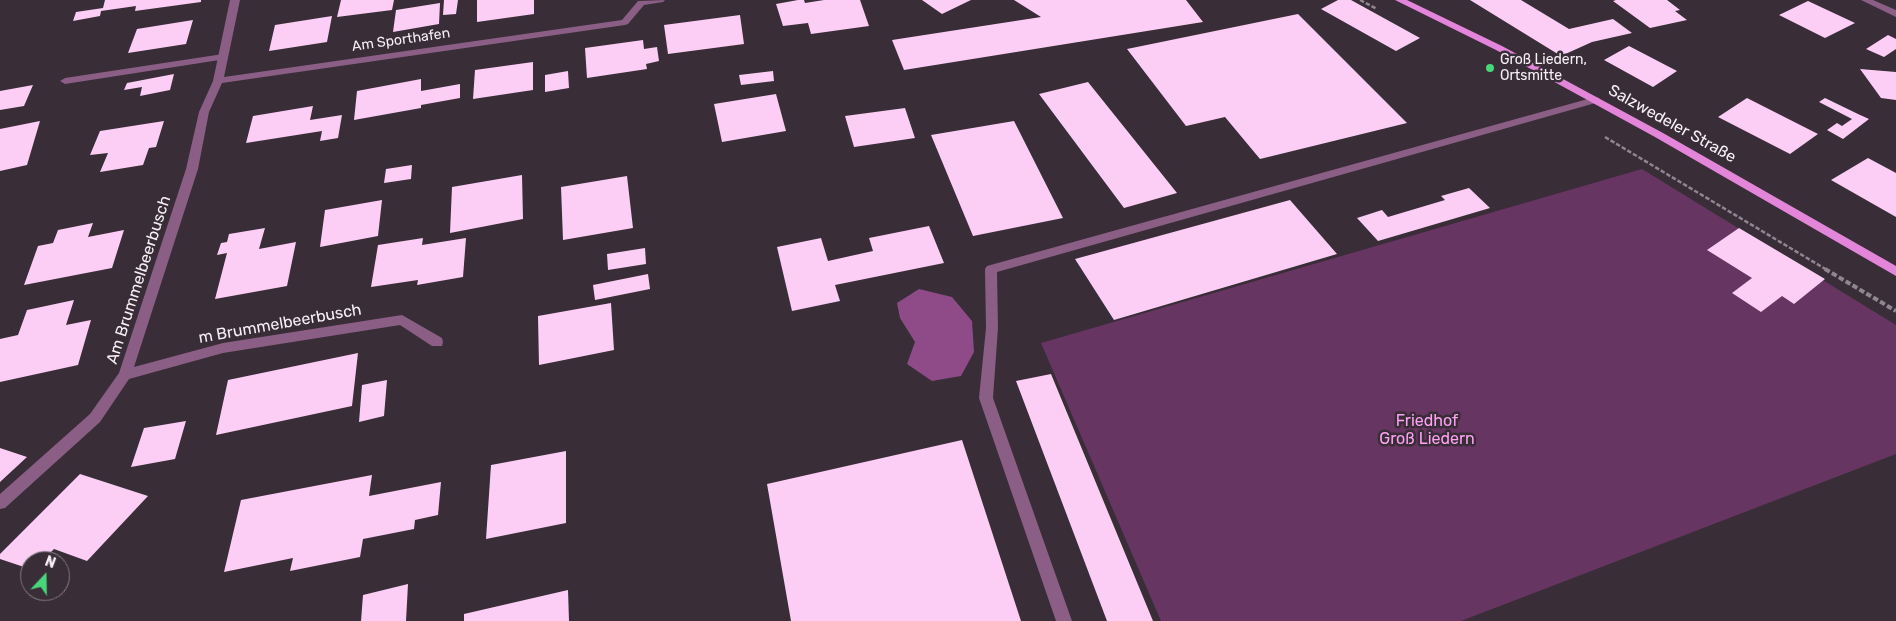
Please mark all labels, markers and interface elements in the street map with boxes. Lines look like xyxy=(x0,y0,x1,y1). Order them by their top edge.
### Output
street label: Am Sporthafen xyxy=(351,25,451,55)
place label: Groß Liedern, Ortsmitte xyxy=(1500,52,1587,84)
marker: Groß Liedern, Ortsmitte xyxy=(1484,62,1496,74)
street label: Salzwedeler Straße xyxy=(1605,81,1739,167)
street label: Am Brummelbeerbusch xyxy=(103,193,175,367)
street label: m Brummelbeerbusch xyxy=(197,300,363,348)
park label: Friedhof Groß Liedern xyxy=(1379,411,1475,449)
north arrow xyxy=(20,551,70,601)
text: N xyxy=(42,553,58,572)

